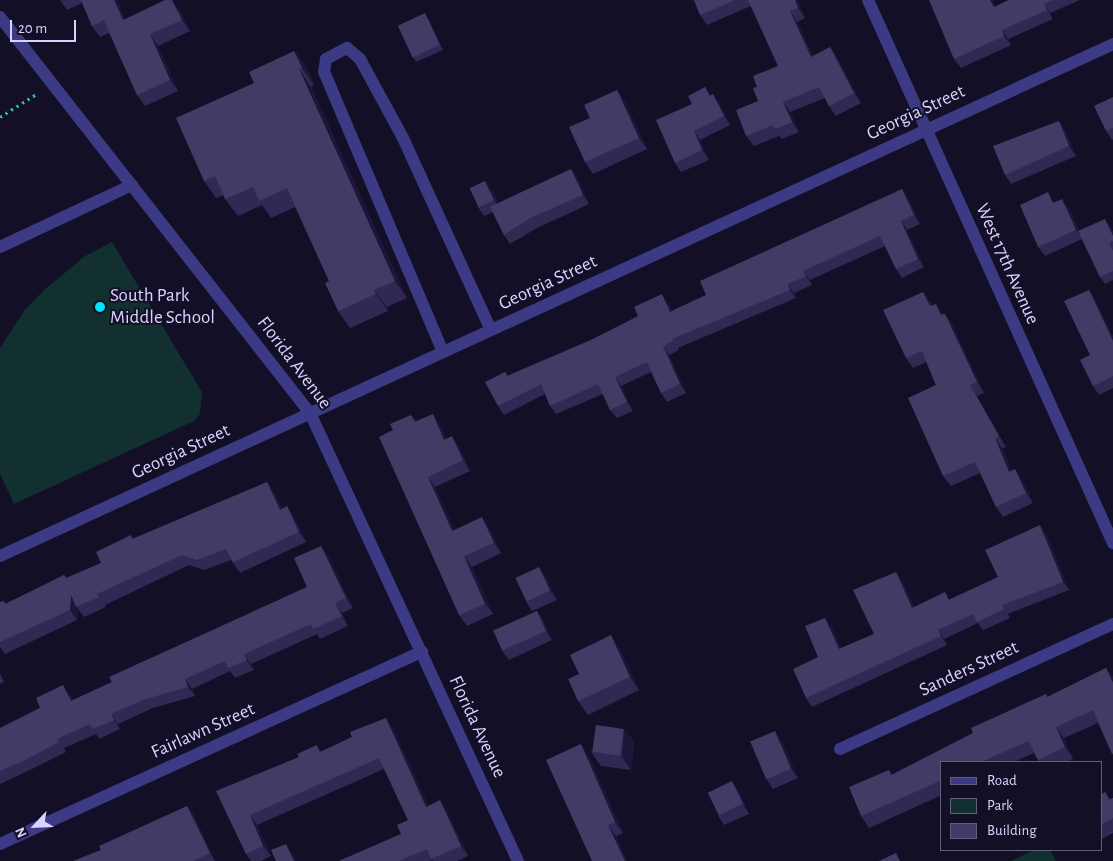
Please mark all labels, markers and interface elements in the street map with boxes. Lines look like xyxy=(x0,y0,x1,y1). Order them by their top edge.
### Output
scale bar xyxy=(12,10,79,42)
text: 20 m xyxy=(18,21,47,36)
street label: Georgia Street xyxy=(863,80,969,146)
street label: West 17th Avenue xyxy=(970,200,1044,328)
street label: Georgia Street xyxy=(495,250,601,316)
place label: South Park Middle School xyxy=(110,285,215,329)
marker: South Park Middle School xyxy=(94,301,106,313)
street label: Florida Avenue xyxy=(252,312,336,414)
street label: Georgia Street xyxy=(128,419,234,485)
street label: Sanders Street xyxy=(916,636,1022,702)
street label: Florida Avenue xyxy=(443,672,511,782)
street label: Fairlawn Street xyxy=(148,698,258,764)
legend xyxy=(940,761,1103,851)
text: Road xyxy=(987,773,1017,788)
text: Park xyxy=(987,798,1013,813)
north arrow xyxy=(10,801,60,851)
text: Building xyxy=(987,823,1037,838)
text: N xyxy=(13,825,30,840)

